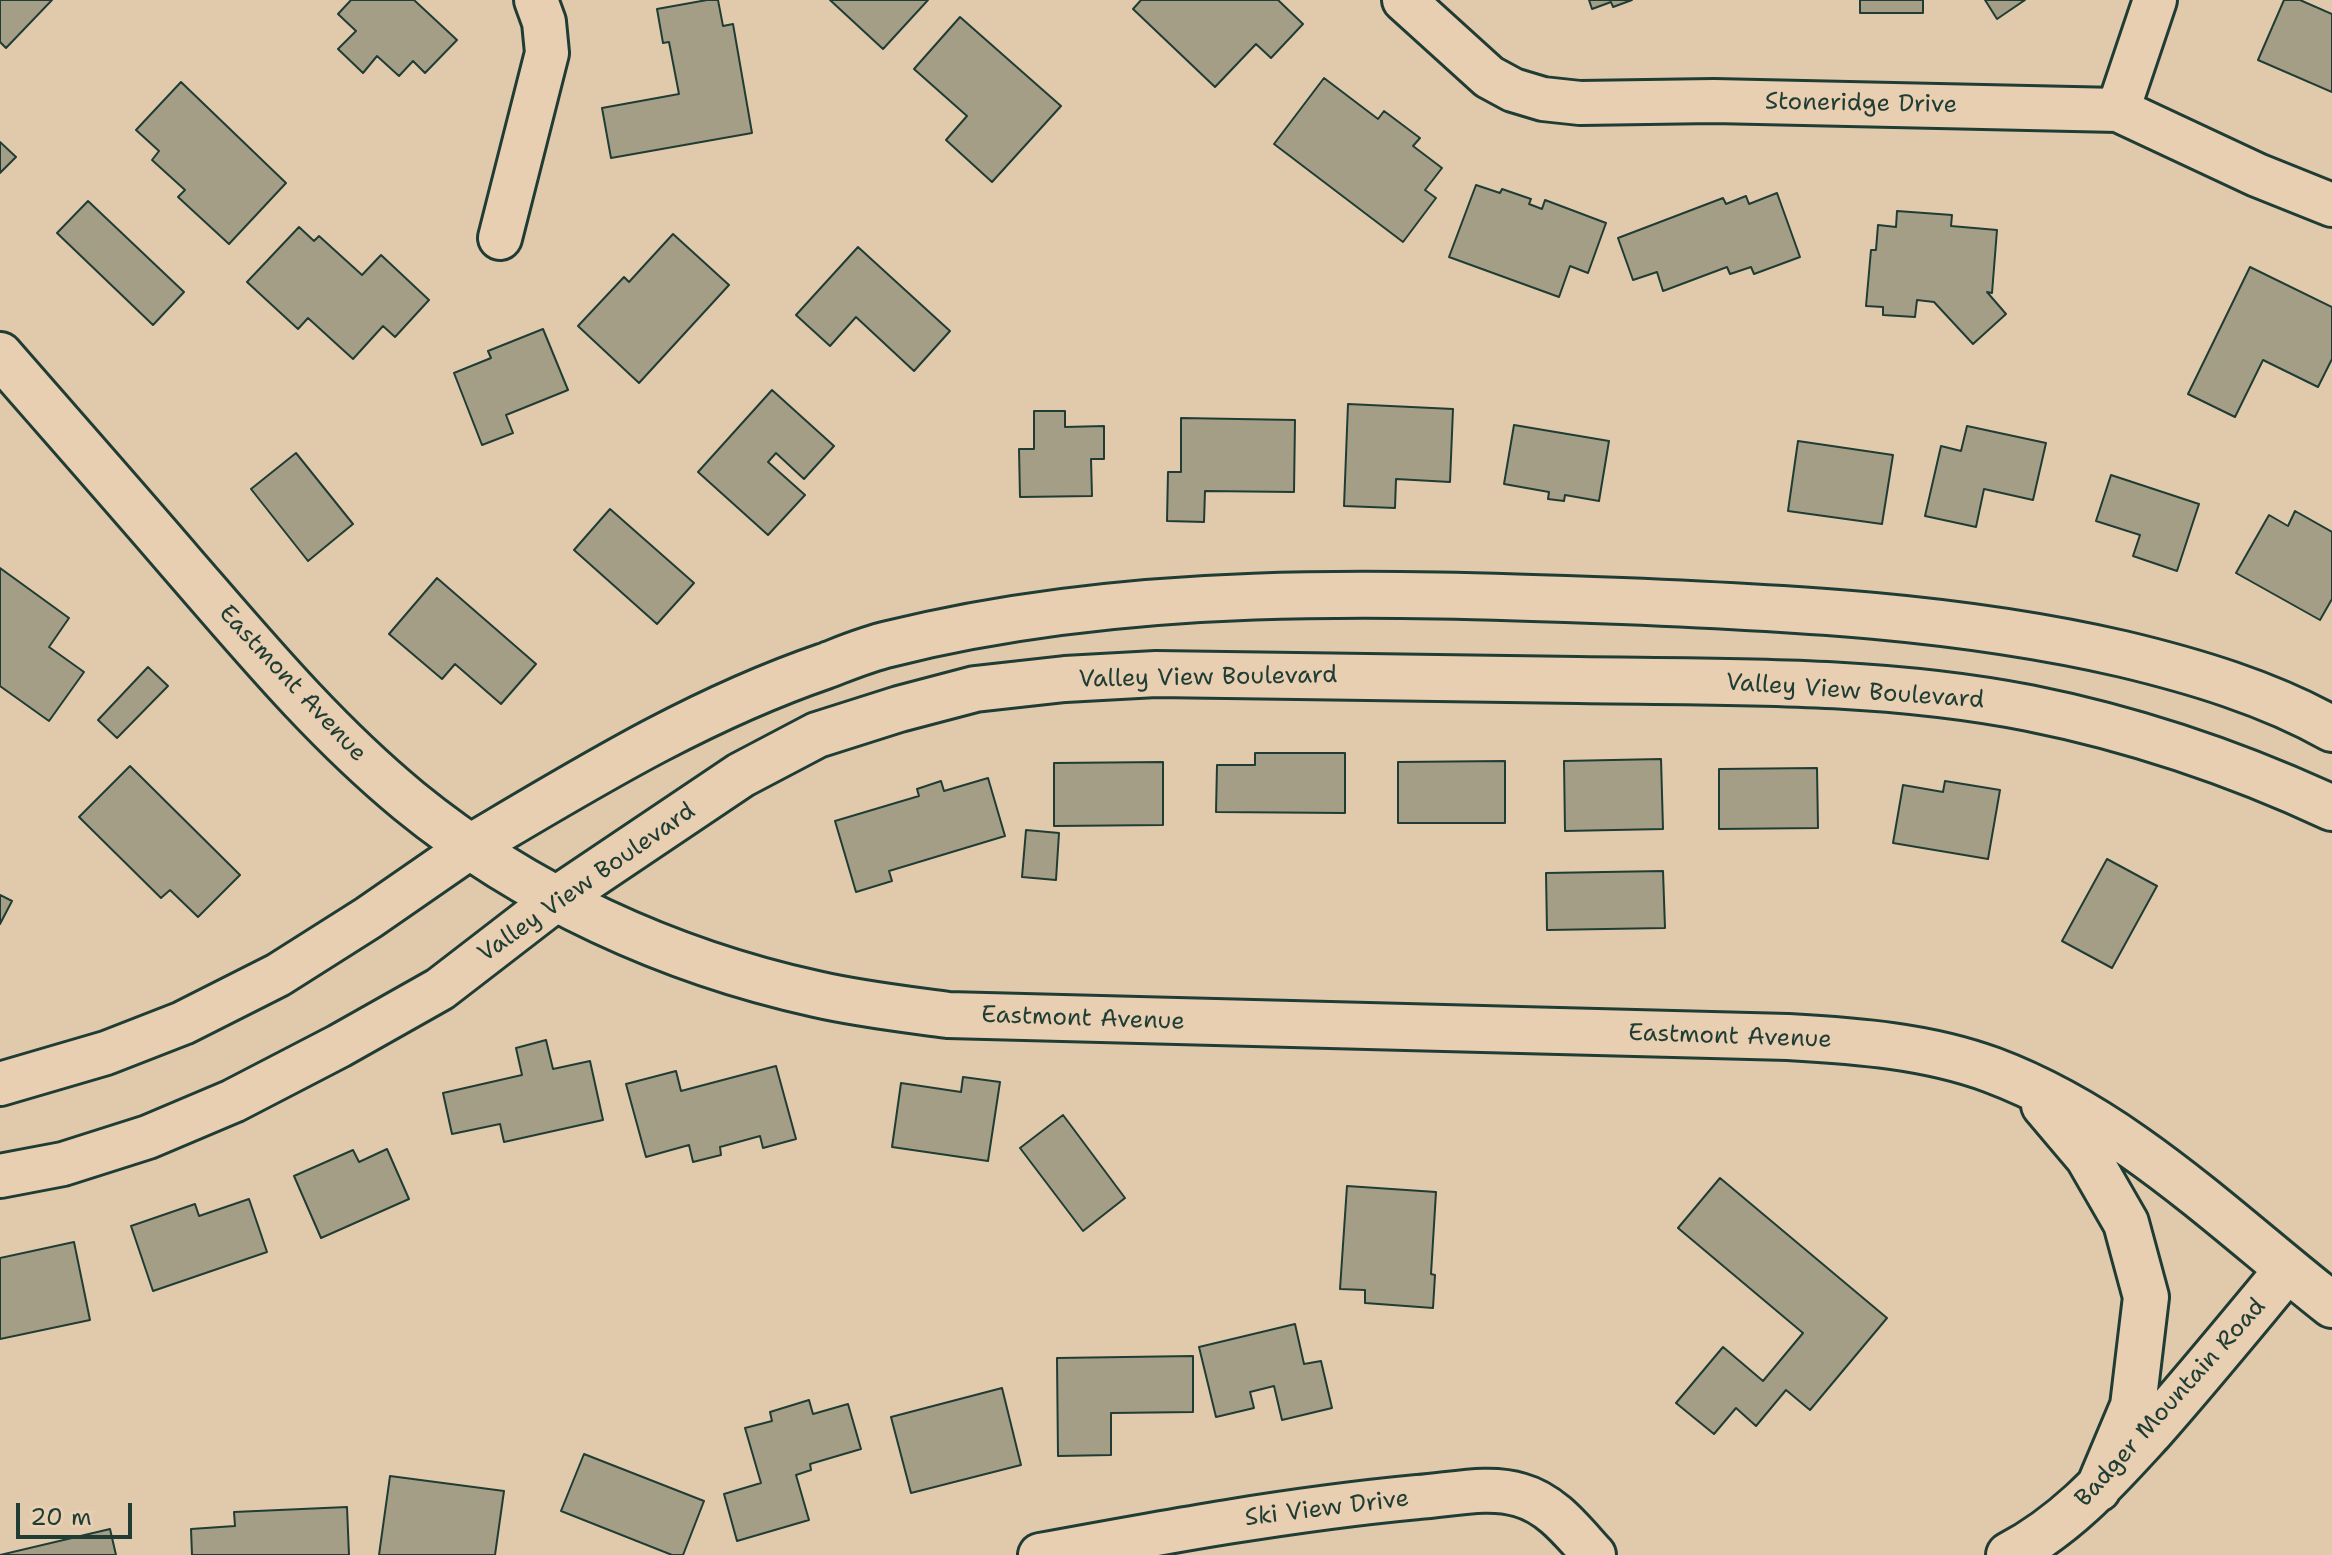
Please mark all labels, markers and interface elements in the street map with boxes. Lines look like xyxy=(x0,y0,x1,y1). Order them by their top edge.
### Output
street label: Stoneridge Drive xyxy=(1765,88,1957,120)
street label: Eastmont Avenue xyxy=(212,600,372,768)
street label: Valley View Boulevard xyxy=(1078,661,1338,695)
street label: Valley View Boulevard xyxy=(1725,669,1985,715)
street label: Valley View Boulevard xyxy=(473,797,701,969)
street label: Eastmont Avenue xyxy=(981,1001,1185,1037)
street label: Eastmont Avenue xyxy=(1628,1019,1832,1055)
street label: Badger Mountain Road xyxy=(2070,1293,2272,1513)
street label: Ski View Drive xyxy=(1243,1485,1411,1533)
scale bar xyxy=(20,1487,136,1537)
text: 20 m xyxy=(30,1501,92,1533)

